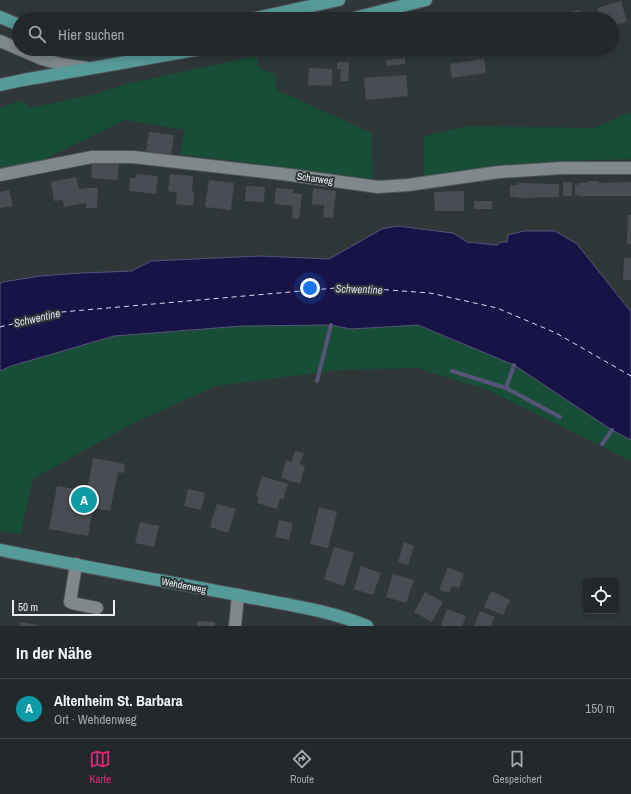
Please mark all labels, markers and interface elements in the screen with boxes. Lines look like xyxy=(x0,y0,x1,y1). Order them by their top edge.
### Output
search box xyxy=(12,12,619,56)
icon: search xyxy=(26,23,48,45)
text: Hier suchen xyxy=(58,24,124,45)
street label: Scharweg xyxy=(296,170,334,188)
your location xyxy=(300,278,320,298)
water label: Schwentine xyxy=(335,281,383,297)
water label: Schwentine xyxy=(12,306,62,330)
pin: A xyxy=(71,485,97,515)
street label: Wehdenweg xyxy=(160,575,208,596)
map controls xyxy=(583,578,619,614)
button: locate xyxy=(583,578,619,614)
scale bar xyxy=(12,598,115,617)
text: 50 m xyxy=(18,600,38,614)
text: In der Nähe xyxy=(16,641,92,664)
text: Altenheim St. Barbara xyxy=(54,690,183,711)
text: A xyxy=(25,700,33,717)
text: 150 m xyxy=(585,700,615,717)
text: Ort · Wehdenweg xyxy=(54,711,137,728)
tab: Karte xyxy=(89,748,111,786)
tab: Route xyxy=(290,748,314,786)
tab: Gespeichert xyxy=(493,748,542,786)

